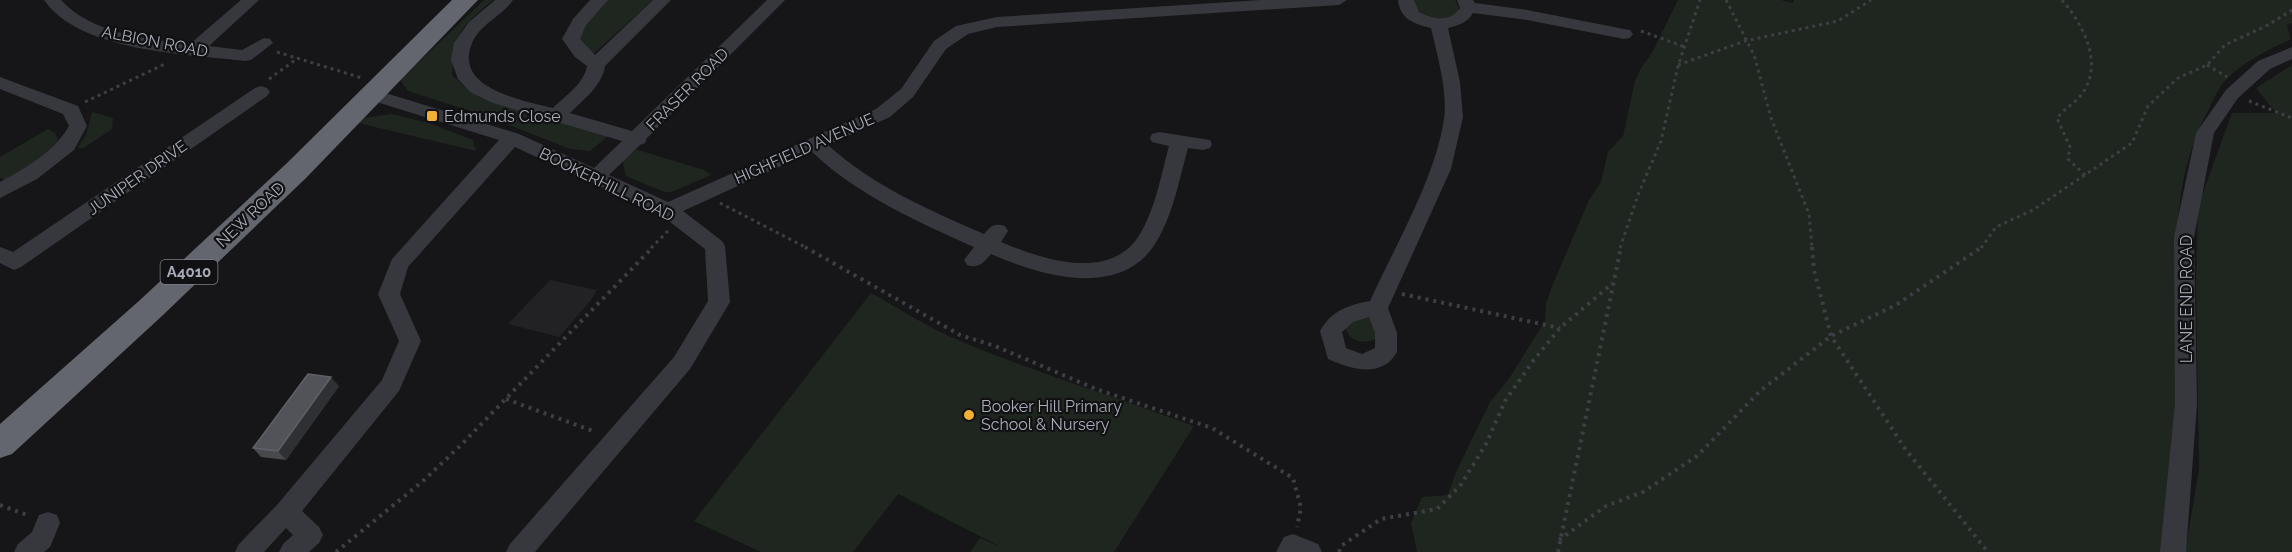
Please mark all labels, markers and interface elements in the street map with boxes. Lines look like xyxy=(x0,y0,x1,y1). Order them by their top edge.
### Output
street label: ALBION ROAD xyxy=(100,22,209,61)
street label: FRASER ROAD xyxy=(642,44,733,135)
place label: Edmunds Close xyxy=(444,107,561,126)
marker: Edmunds Close xyxy=(425,109,439,123)
street label: HIGHFIELD AVENUE xyxy=(731,109,877,188)
street label: JUNIPER DRIVE xyxy=(84,136,191,219)
street label: BOOKERHILL ROAD xyxy=(536,144,677,225)
street label: NEW ROAD xyxy=(212,178,289,251)
street label: LANE END ROAD xyxy=(2177,235,2196,363)
road number: A4010 xyxy=(160,260,218,284)
place label: Booker Hill Primary School & Nursery xyxy=(981,397,1122,434)
marker: Booker Hill Primary School & Nursery xyxy=(962,408,976,422)

